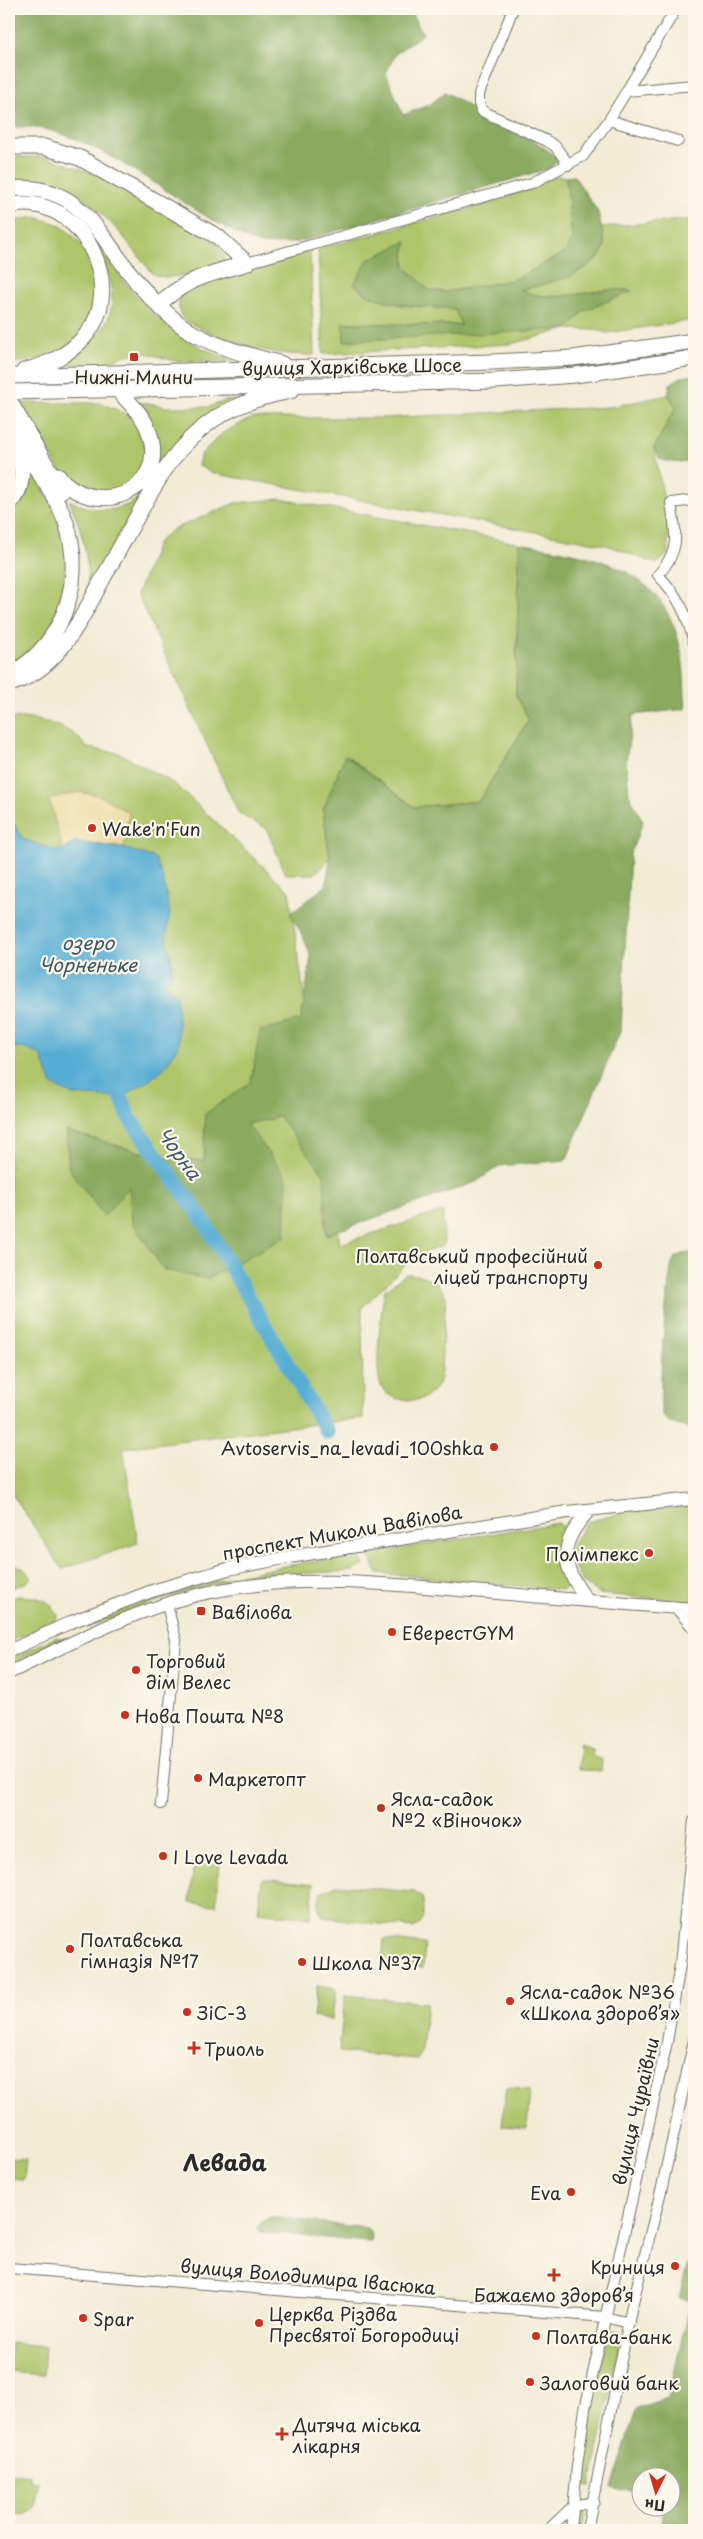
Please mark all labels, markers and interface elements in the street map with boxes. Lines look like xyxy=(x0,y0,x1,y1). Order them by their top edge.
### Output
marker: Нижні Млини xyxy=(128,351,140,363)
street label: вулиця Харківське Шосе xyxy=(242,351,462,381)
place label: Нижні Млини xyxy=(75,363,193,390)
place label: Wake'n'Fun xyxy=(102,815,201,842)
marker: Wake'n'Fun xyxy=(86,822,98,834)
water label: озеро Чорненьке xyxy=(39,928,138,978)
water label: Чорна xyxy=(151,1121,209,1186)
place label: Полтавський професійний ліцей транспорту xyxy=(356,1242,588,1290)
marker: Полтавський професійний ліцей транспорту xyxy=(592,1259,604,1271)
place label: Avtoservis_na_levadi_100shka xyxy=(221,1434,485,1461)
marker: Avtoservis_na_levadi_100shka xyxy=(488,1441,500,1453)
street label: проспект Миколи Вавілова xyxy=(220,1497,465,1566)
place label: Полімпекс xyxy=(545,1540,639,1567)
marker: Полімпекс xyxy=(643,1547,655,1559)
place label: Вавілова xyxy=(211,1598,292,1625)
marker: Вавілова xyxy=(195,1605,207,1617)
place label: ЕверестGYM xyxy=(402,1619,515,1646)
marker: ЕверестGYM xyxy=(386,1626,398,1638)
place label: Торговий дім Велес xyxy=(146,1647,231,1695)
marker: Торговий дім Велес xyxy=(130,1664,142,1676)
place label: Нова Пошта №8 xyxy=(135,1702,284,1729)
marker: Нова Пошта №8 xyxy=(119,1709,131,1721)
place label: Маркетопт xyxy=(208,1765,306,1792)
marker: Маркетопт xyxy=(192,1772,204,1784)
place label: Ясла-садок №2 «Віночок» xyxy=(391,1785,522,1833)
marker: Ясла-садок №2 «Віночок» xyxy=(375,1802,387,1814)
place label: I Love Levada xyxy=(173,1843,288,1870)
marker: I Love Levada xyxy=(157,1850,169,1862)
place label: Полтавська гімназія №17 xyxy=(80,1926,199,1974)
marker: Полтавська гімназія №17 xyxy=(64,1943,76,1955)
place label: Школа №37 xyxy=(312,1949,421,1976)
marker: Школа №37 xyxy=(296,1956,308,1968)
place label: Ясла-садок №36 «Школа здоров’я» xyxy=(520,1978,680,2026)
marker: Ясла-садок №36 «Школа здоров’я» xyxy=(504,1995,516,2007)
place label: ЗіС-3 xyxy=(197,1999,247,2026)
marker: ЗіС-3 xyxy=(181,2006,193,2018)
street label: вулиця Чураївни xyxy=(605,2034,665,2188)
place label: Триоль xyxy=(204,2035,264,2062)
marker: Триоль xyxy=(188,2042,200,2054)
district label: Левада xyxy=(183,2145,268,2178)
place label: Eva xyxy=(530,2179,561,2206)
marker: Eva xyxy=(565,2186,577,2198)
street label: вулиця Володимира Івасюка xyxy=(179,2251,437,2301)
place label: Криниця xyxy=(591,2253,665,2280)
marker: Криниця xyxy=(669,2260,681,2272)
marker: Бажаємо здоровʼя xyxy=(548,2269,560,2281)
place label: Бажаємо здоровʼя xyxy=(474,2281,634,2308)
place label: Церква Різдва Пресвятої Богородиці xyxy=(269,2300,459,2348)
place label: Spar xyxy=(93,2305,134,2332)
marker: Spar xyxy=(77,2312,89,2324)
marker: Церква Різдва Пресвятої Богородиці xyxy=(253,2317,265,2329)
place label: Полтава-банк xyxy=(546,2323,672,2350)
marker: Полтава-банк xyxy=(530,2330,542,2342)
place label: Залоговий банк xyxy=(539,2369,679,2396)
marker: Залоговий банк xyxy=(524,2376,536,2388)
place label: Дитяча міська лікарня xyxy=(292,2411,422,2459)
marker: Дитяча міська лікарня xyxy=(275,2427,289,2441)
north arrow xyxy=(630,2466,680,2516)
text: Пн xyxy=(644,2494,666,2517)

